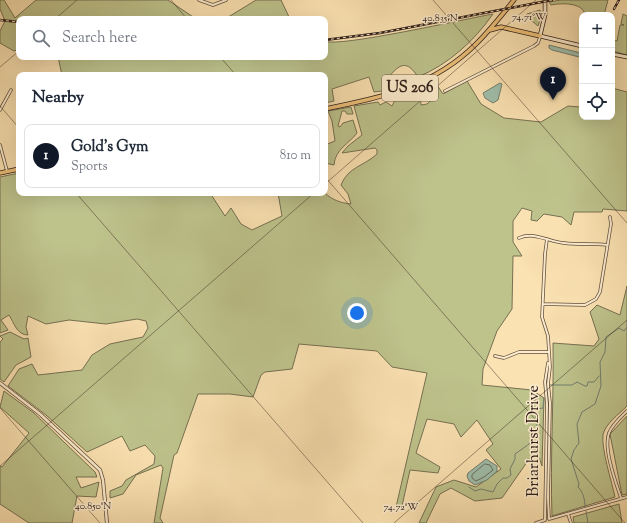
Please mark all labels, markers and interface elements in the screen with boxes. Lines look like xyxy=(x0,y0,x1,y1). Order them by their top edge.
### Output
text: 74.71°W xyxy=(512,10,546,25)
text: 40.835°N xyxy=(422,11,458,26)
map controls xyxy=(579,12,615,120)
button: + xyxy=(579,12,615,48)
search box xyxy=(16,16,328,60)
icon: search xyxy=(30,27,52,49)
text: Search here xyxy=(62,28,137,49)
button: − xyxy=(579,48,615,84)
pin: 1 xyxy=(540,67,566,100)
road number: US 206 xyxy=(382,75,438,101)
button: locate xyxy=(579,84,615,120)
text: Nearby xyxy=(32,86,84,110)
text: Gold's Gym xyxy=(71,137,149,158)
text: 1 xyxy=(44,147,48,165)
text: 810 m xyxy=(280,147,311,165)
text: Sports xyxy=(71,158,108,176)
your location xyxy=(347,303,367,323)
street label: Briarhurst Drive xyxy=(523,385,546,497)
text: 40.850°N xyxy=(75,499,111,514)
text: 74.72°W xyxy=(384,500,418,515)

